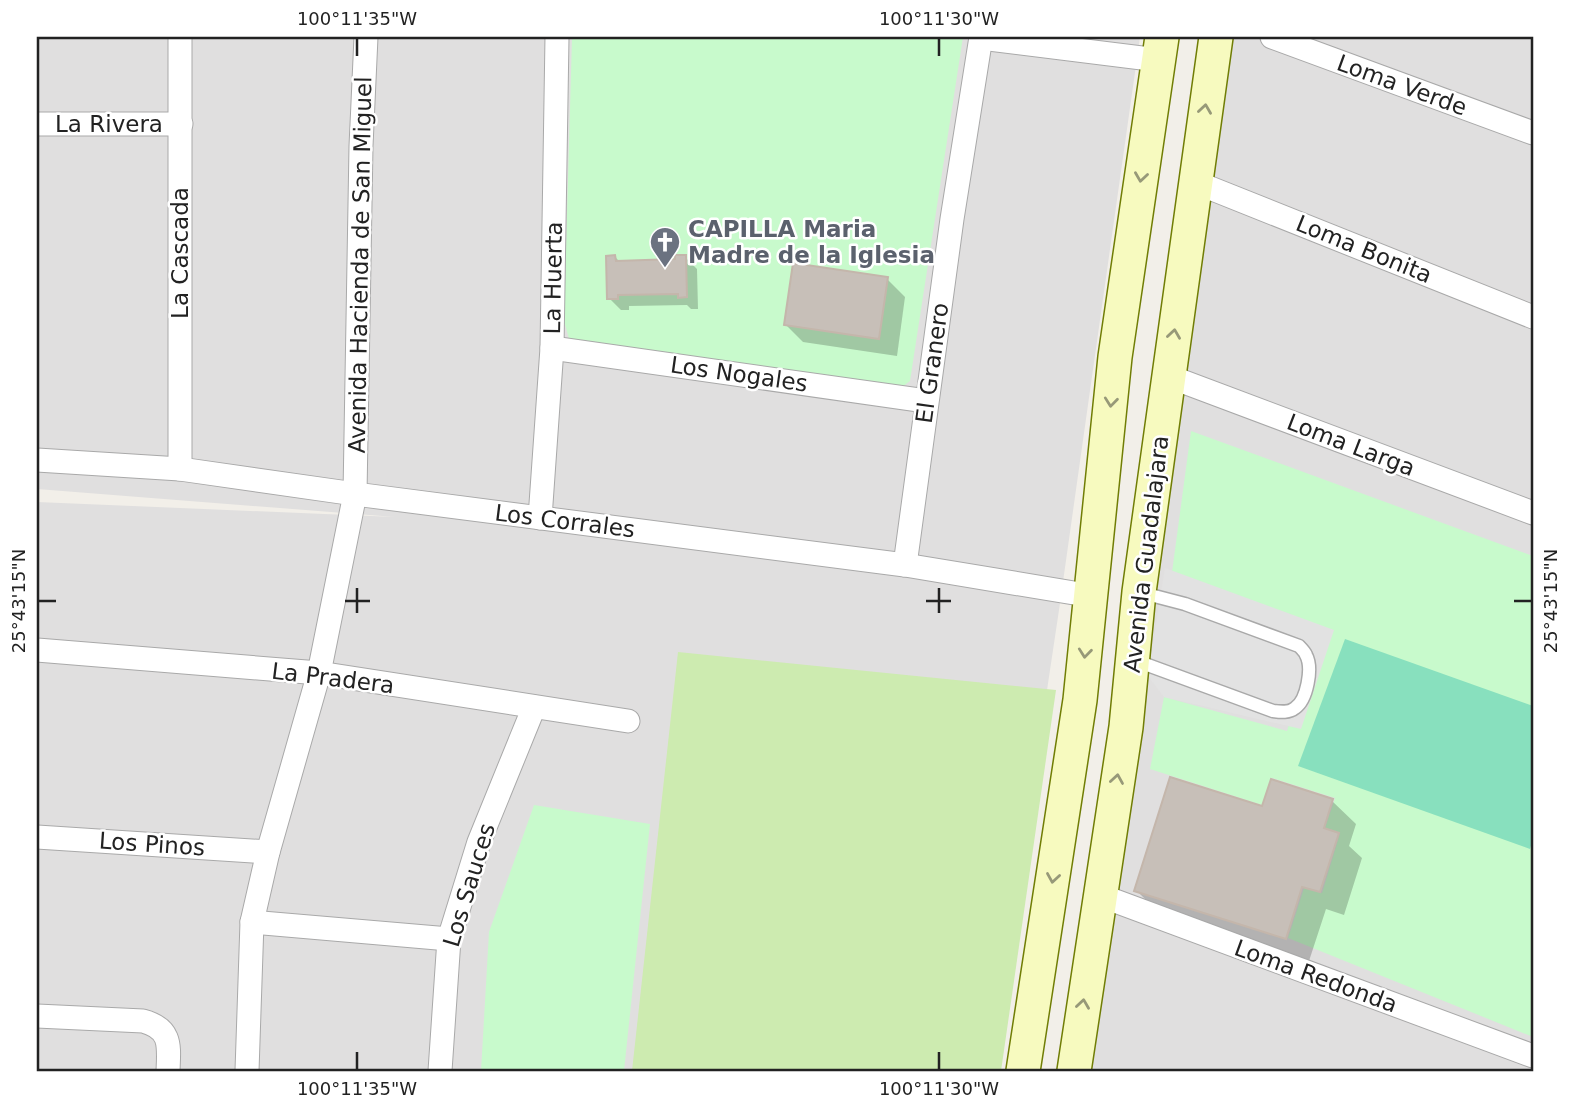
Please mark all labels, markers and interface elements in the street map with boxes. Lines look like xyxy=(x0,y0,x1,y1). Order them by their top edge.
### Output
text: 100°11'35"W xyxy=(297,8,417,29)
text: 100°11'30"W xyxy=(879,8,999,29)
street label: Loma Verde xyxy=(1334,49,1470,121)
street label: Avenida Hacienda de San Miguel xyxy=(344,76,376,454)
one-way arrow xyxy=(1197,103,1212,115)
street label: La Rivera xyxy=(55,111,163,137)
one-way arrow xyxy=(1134,171,1149,183)
street label: La Cascada xyxy=(167,187,193,319)
street label: Loma Bonita xyxy=(1292,210,1436,288)
place label: CAPILLA Maria Madre de la Iglesia xyxy=(688,216,935,268)
street label: La Huerta xyxy=(539,221,567,335)
church icon: CAPILLA Maria Madre de la Iglesia xyxy=(648,225,682,269)
street label: El Granero xyxy=(911,301,953,425)
one-way arrow xyxy=(1166,329,1181,340)
street label: Los Nogales xyxy=(669,352,809,396)
one-way arrow xyxy=(1104,397,1119,408)
street label: Loma Larga xyxy=(1283,409,1419,481)
street label: Avenida Guadalajara xyxy=(1119,434,1173,674)
street label: Los Corrales xyxy=(493,500,637,542)
text: 25°43'15"N xyxy=(8,549,29,653)
text: 25°43'15"N xyxy=(1540,549,1561,653)
one-way arrow xyxy=(1078,647,1093,659)
street label: La Pradera xyxy=(270,658,396,698)
one-way arrow xyxy=(1109,773,1124,785)
street label: Los Sauces xyxy=(438,820,500,950)
street label: Los Pinos xyxy=(98,827,206,861)
one-way arrow xyxy=(1045,872,1060,884)
street label: Loma Redonda xyxy=(1231,934,1401,1018)
one-way arrow xyxy=(1075,998,1090,1010)
text: 100°11'35"W xyxy=(297,1078,417,1099)
text: 100°11'30"W xyxy=(879,1078,999,1099)

